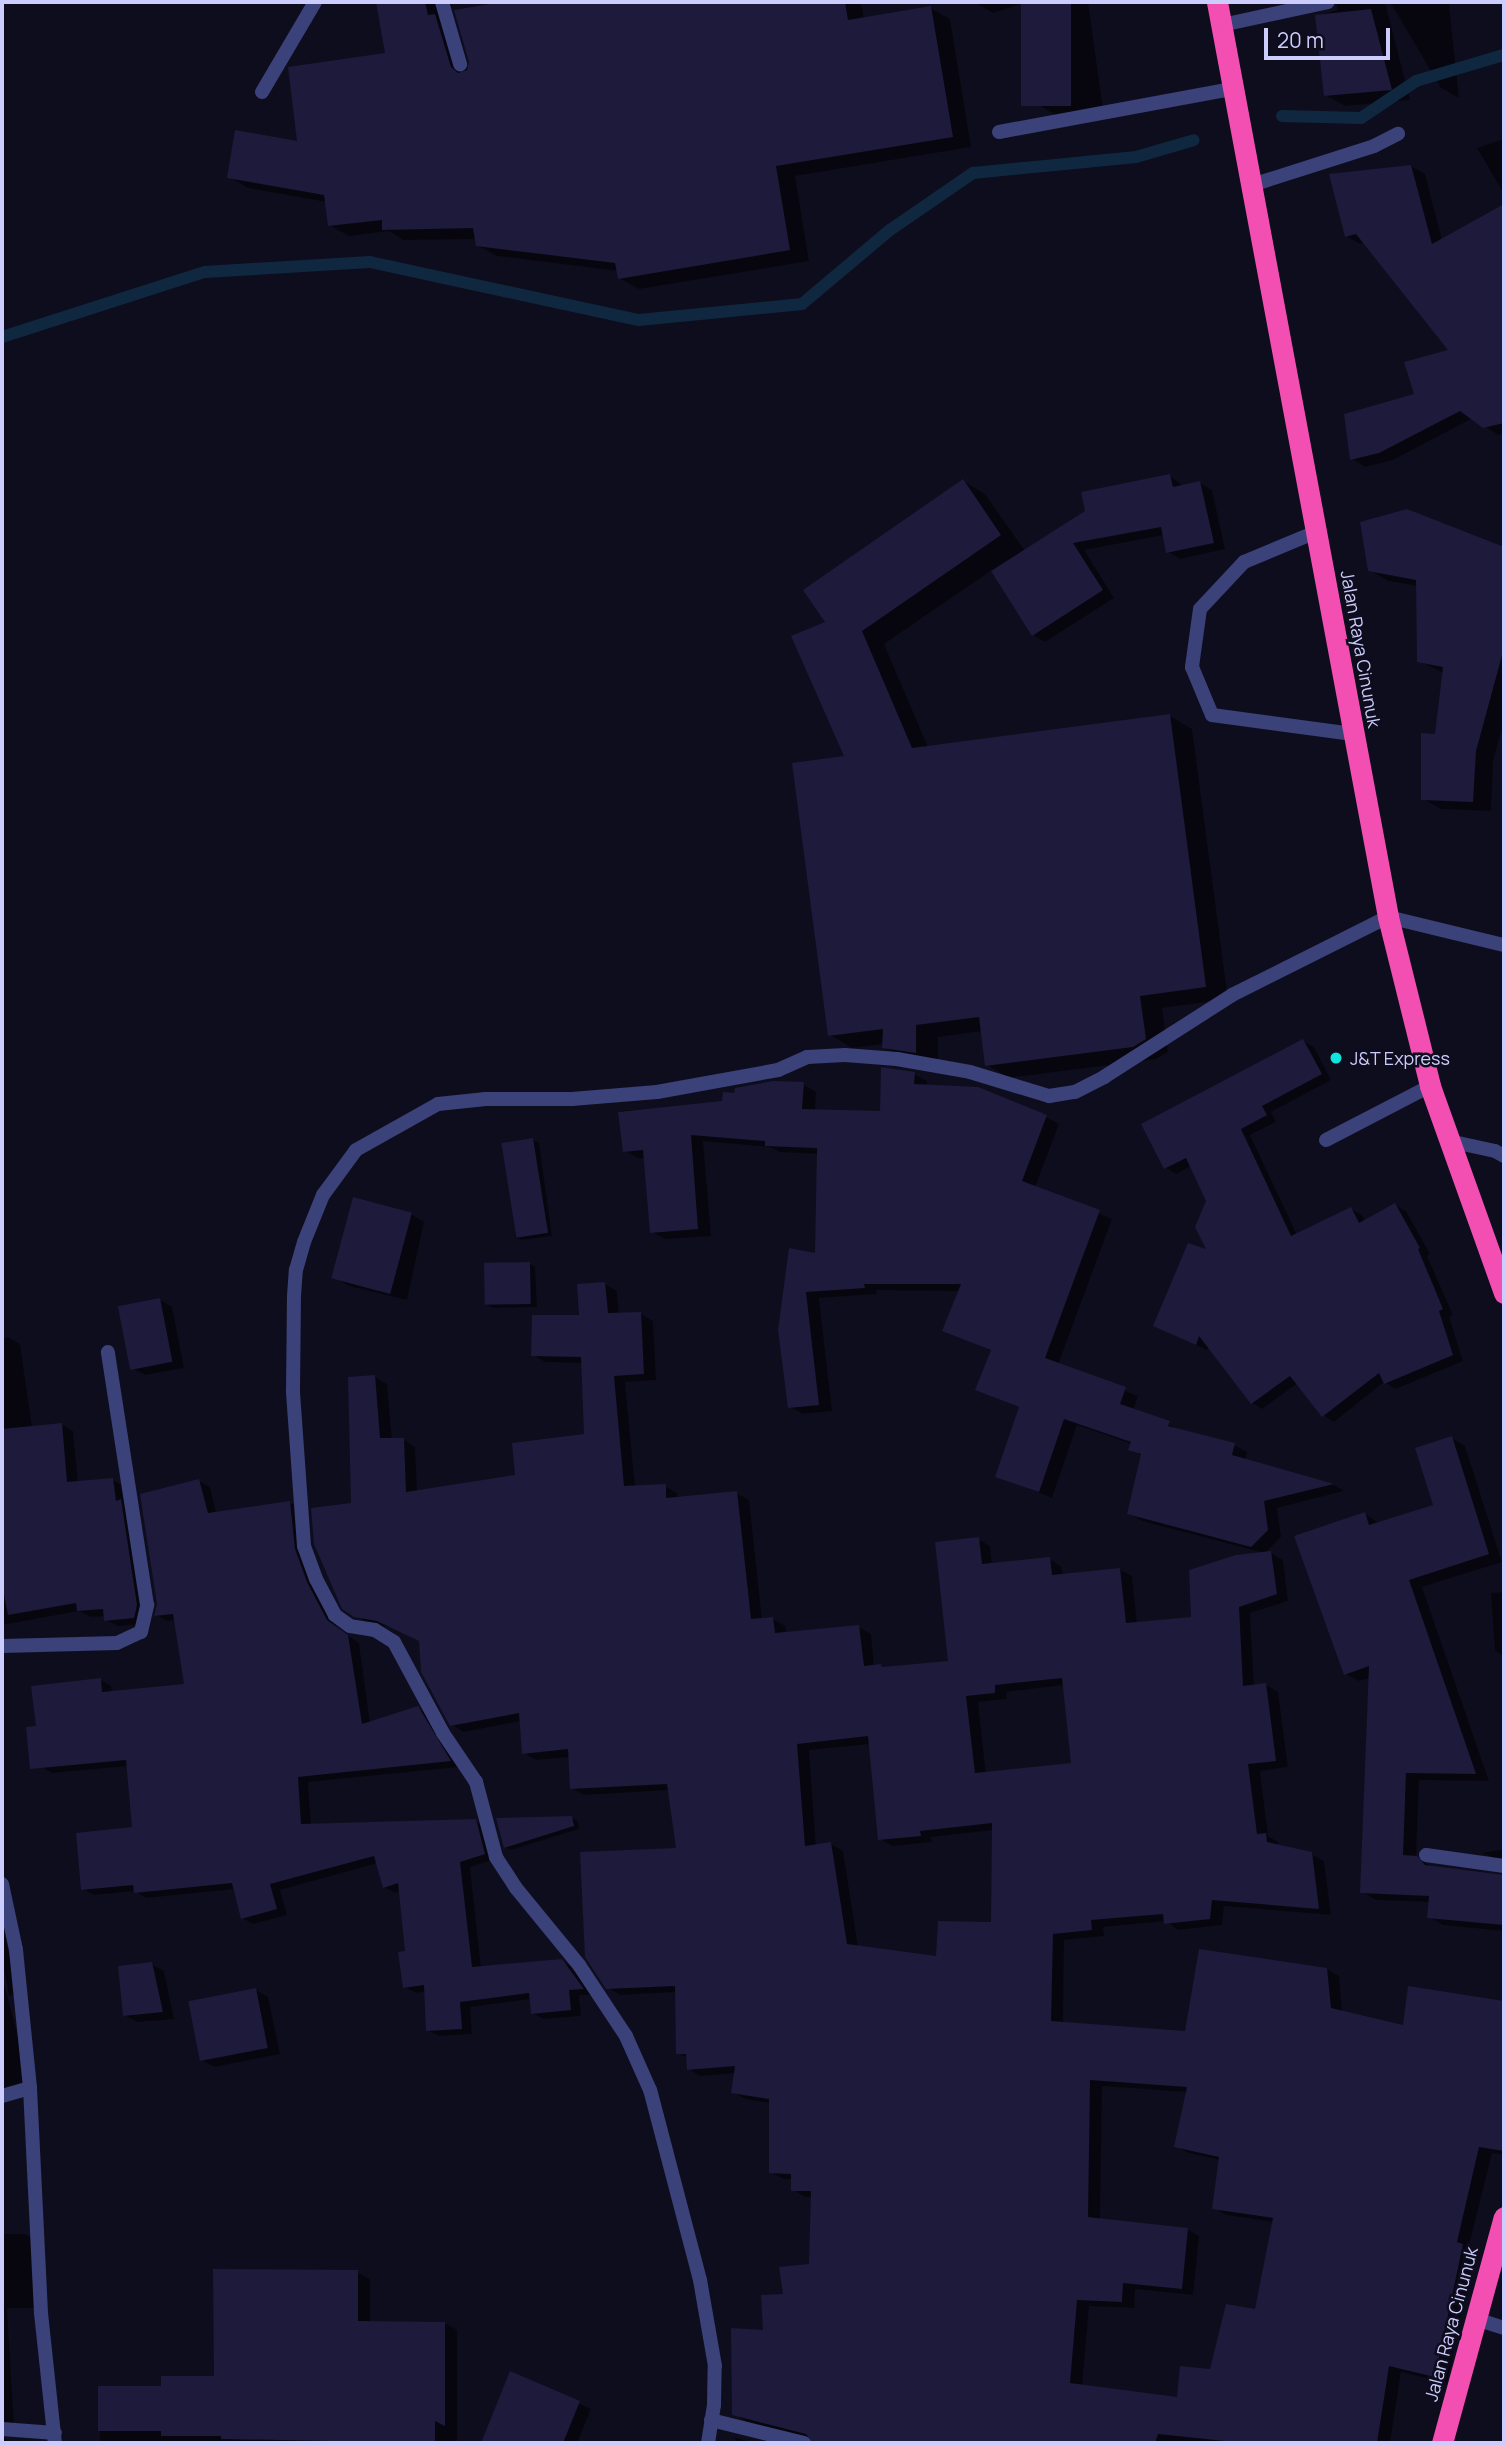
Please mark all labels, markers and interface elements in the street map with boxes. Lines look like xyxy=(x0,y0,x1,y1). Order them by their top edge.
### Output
scale bar xyxy=(1268,14,1394,58)
text: 20 m xyxy=(1277,26,1324,54)
street label: Jalan Raya Cinunuk xyxy=(1337,569,1385,729)
place label: J&T Express xyxy=(1350,1047,1451,1069)
marker: J&T Express xyxy=(1328,1050,1344,1066)
street label: Jalan Raya Cinunuk xyxy=(1420,2244,1482,2404)

